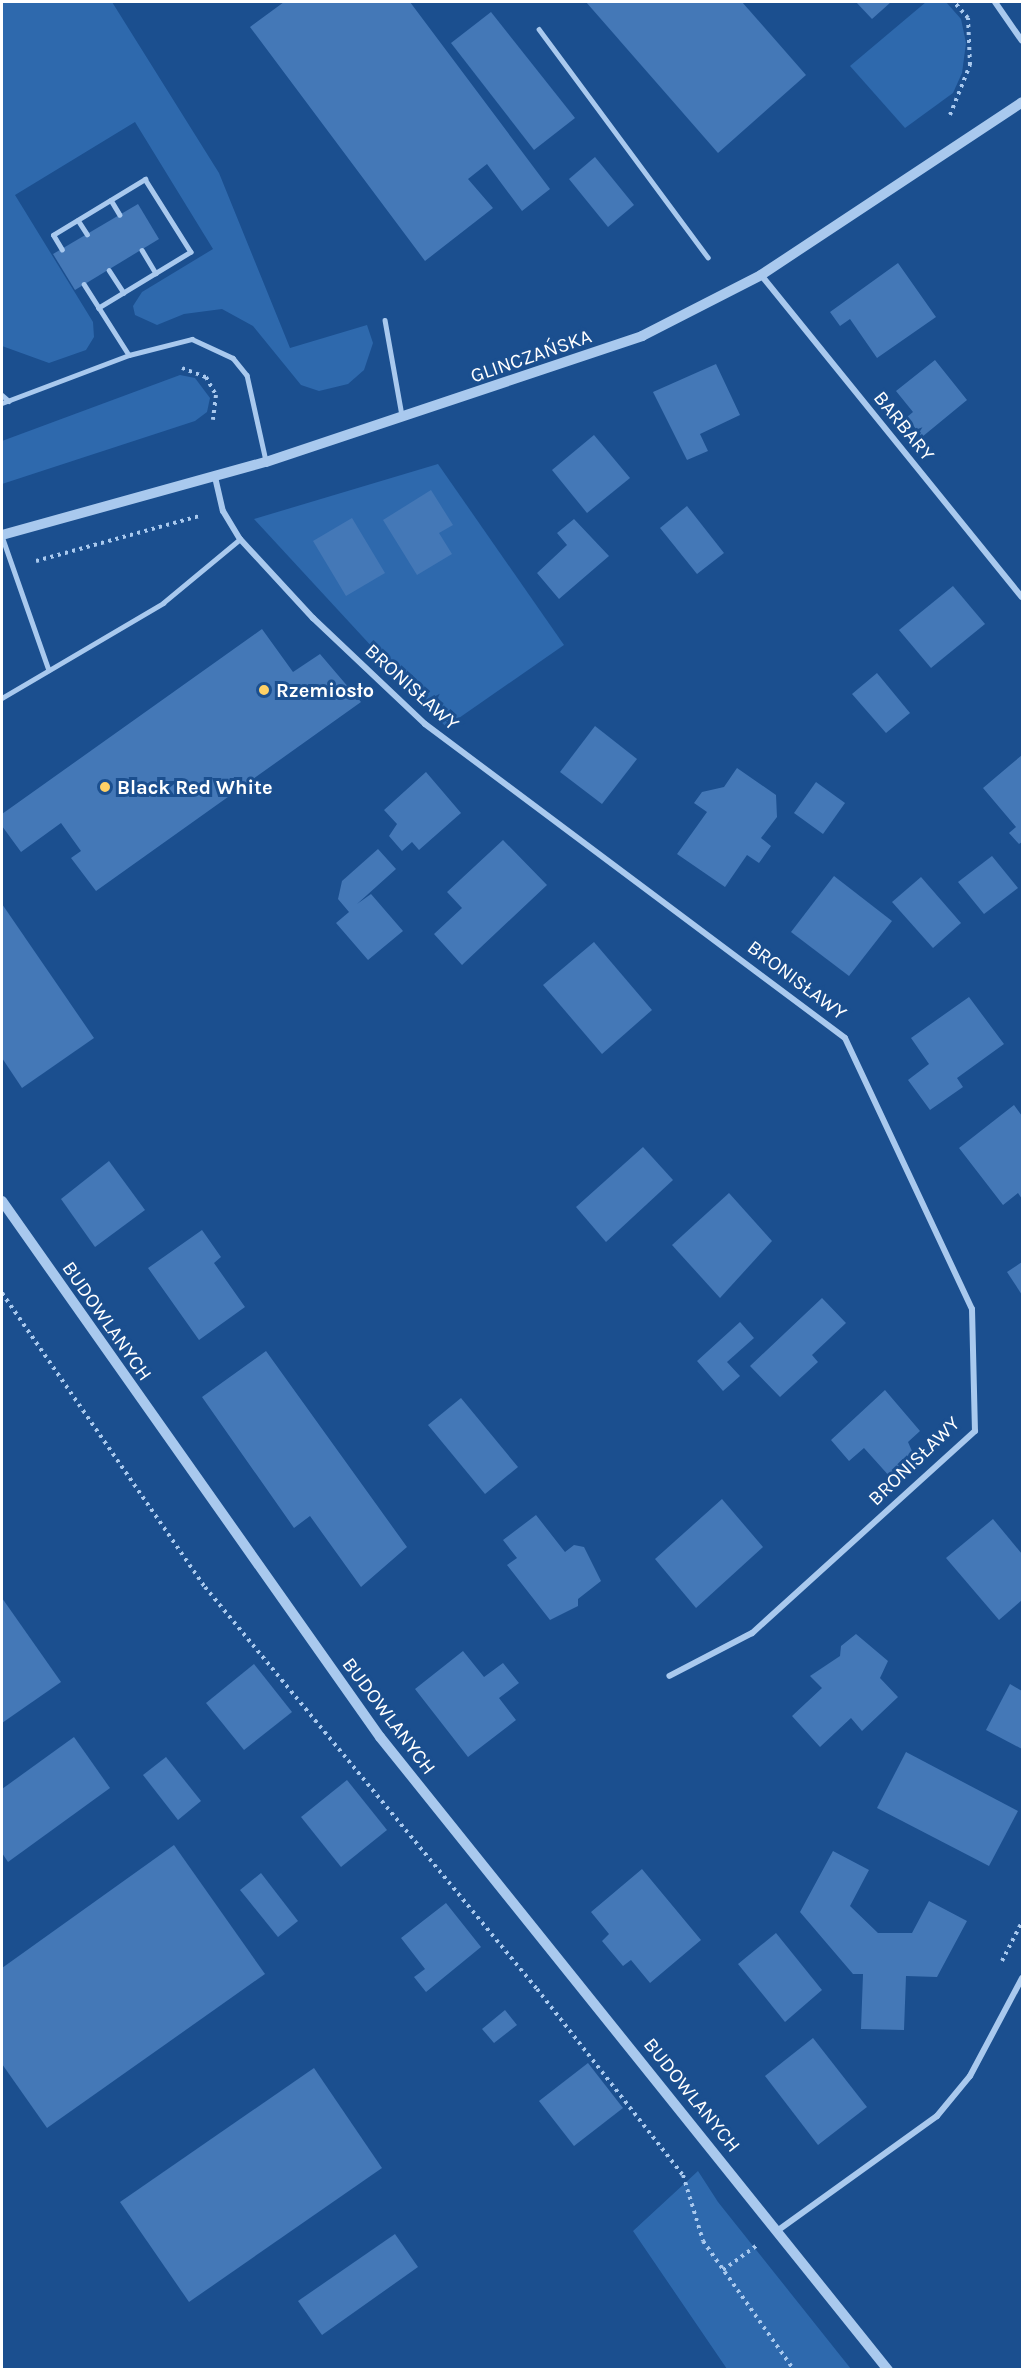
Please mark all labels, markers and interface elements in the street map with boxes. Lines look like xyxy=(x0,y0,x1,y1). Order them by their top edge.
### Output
street label: GLINCZAŃSKA xyxy=(467,324,595,388)
street label: BARBARY xyxy=(868,386,940,466)
street label: BRONISŁAWY xyxy=(360,639,464,735)
place label: Rzemiosło xyxy=(276,678,374,702)
marker: Rzemiosło xyxy=(257,683,271,697)
place label: Black Red White xyxy=(117,775,272,799)
marker: Black Red White xyxy=(98,780,112,794)
street label: BRONISŁAWY xyxy=(743,935,851,1025)
street label: BUDOWLANYCH xyxy=(57,1257,157,1385)
street label: BRONISŁAWY xyxy=(863,1411,965,1511)
street label: BUDOWLANYCH xyxy=(337,1653,441,1779)
street label: BUDOWLANYCH xyxy=(639,2033,745,2157)

